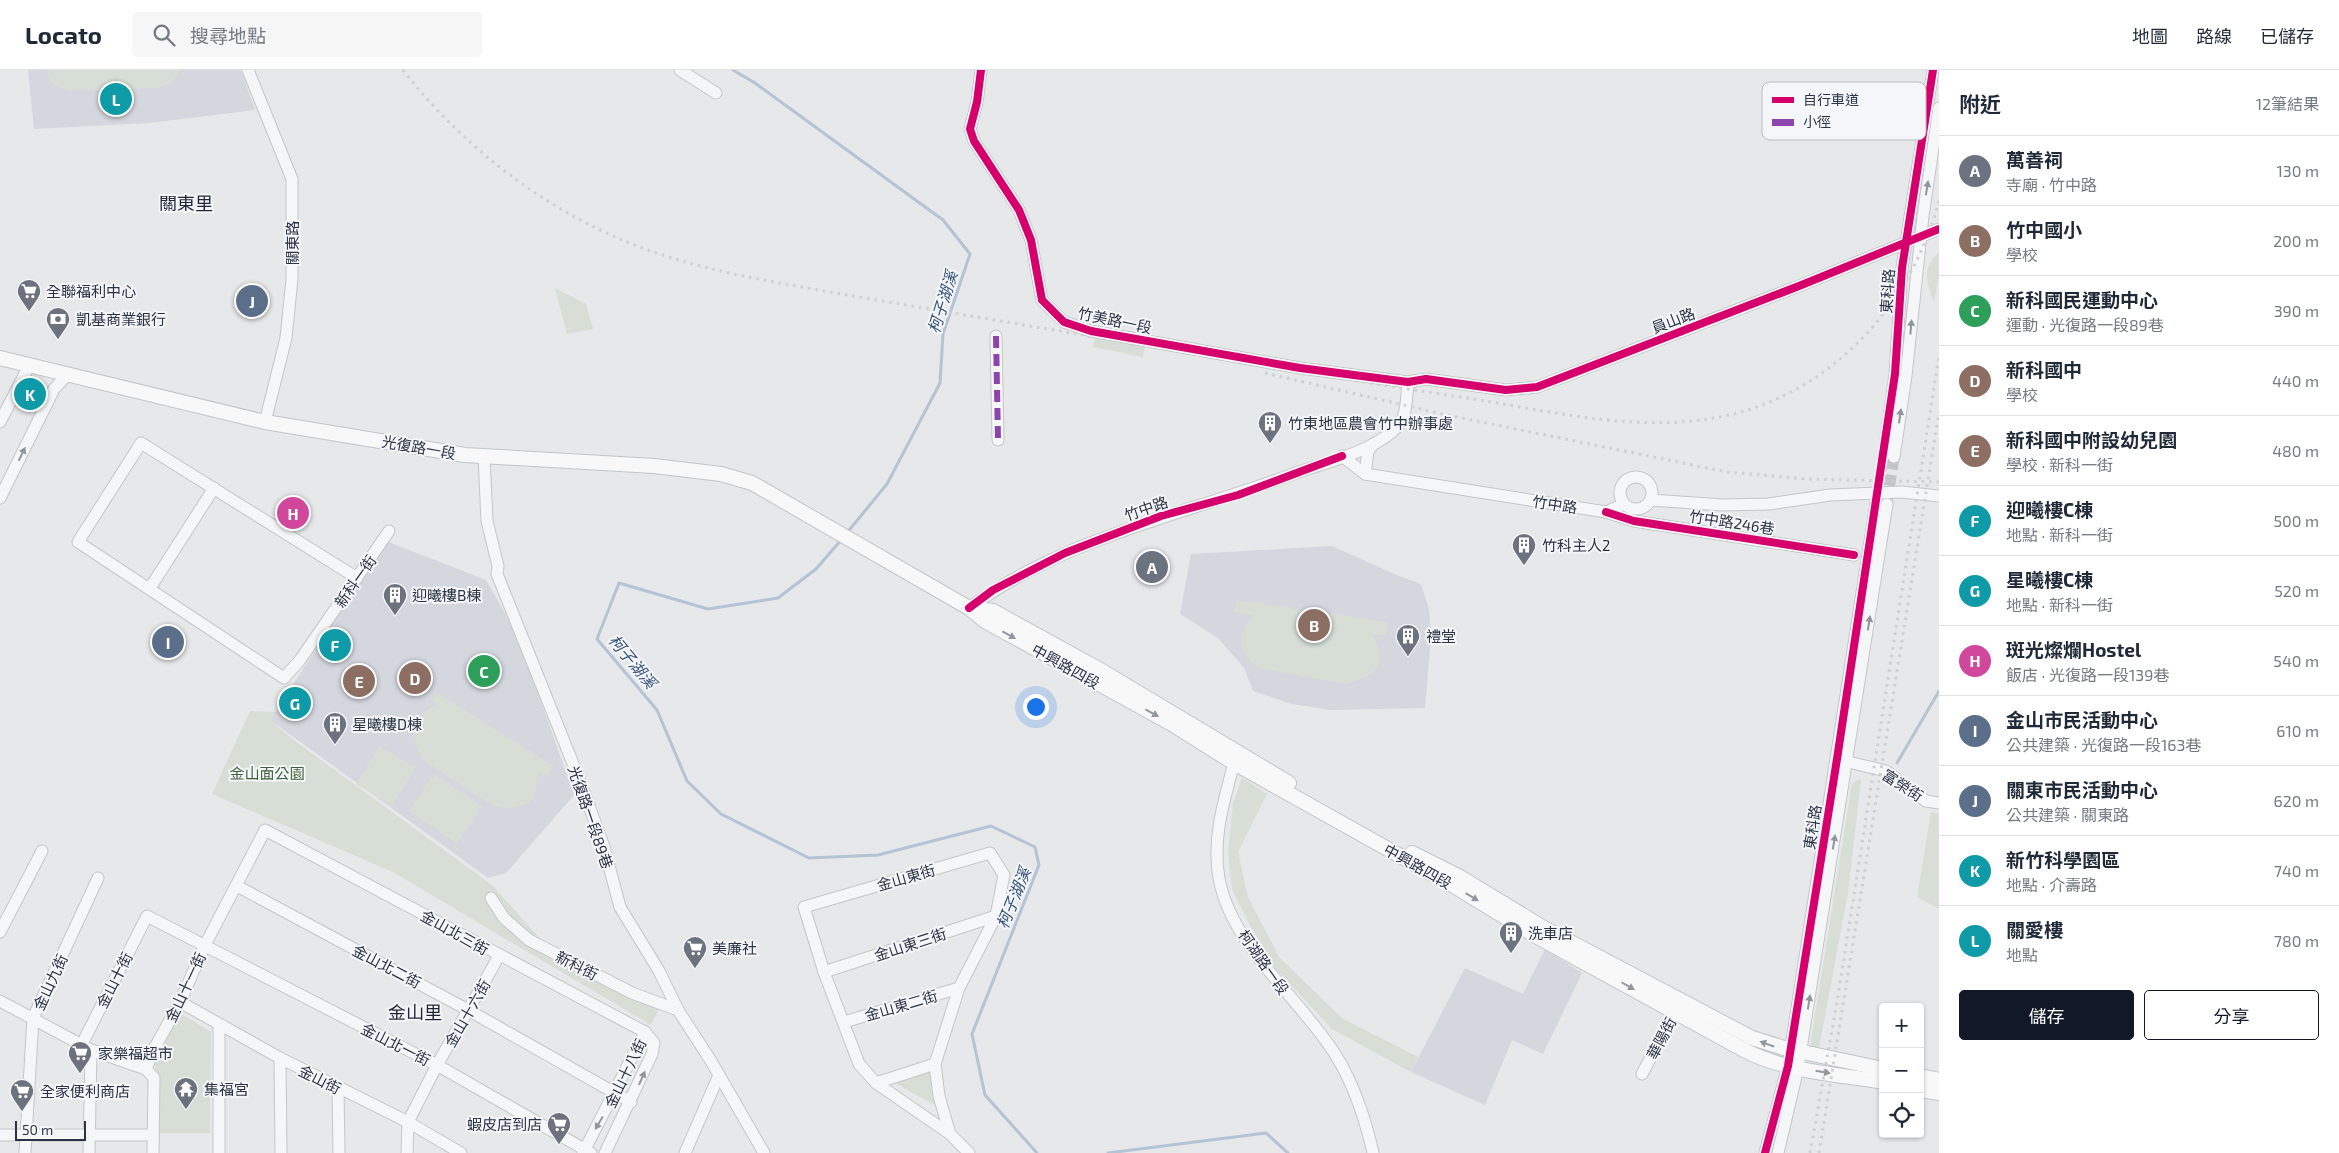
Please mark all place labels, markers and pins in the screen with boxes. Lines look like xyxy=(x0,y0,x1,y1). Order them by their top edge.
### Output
pin: L xyxy=(100,80,132,118)
supermarket icon: 全聯福利中心 xyxy=(16,278,42,312)
place label: 全聯福利中心 xyxy=(46,282,136,300)
pin: J xyxy=(236,282,268,320)
bank icon: 凱基商業銀行 xyxy=(45,306,71,340)
place label: 凱基商業銀行 xyxy=(76,310,166,328)
pin: K xyxy=(14,375,46,413)
building icon: 竹東地區農會竹中辦事處 xyxy=(1257,410,1283,444)
place label: 竹東地區農會竹中辦事處 xyxy=(1288,414,1453,432)
pin: H xyxy=(277,494,309,532)
building icon: 竹科主人2 xyxy=(1511,532,1537,566)
place label: 竹科主人2 xyxy=(1542,536,1610,554)
pin: A xyxy=(1136,548,1168,586)
building icon: 迎曦樓B棟 xyxy=(382,582,408,616)
place label: 迎曦樓B棟 xyxy=(412,586,481,604)
pin: B xyxy=(1298,606,1330,644)
pin: I xyxy=(152,623,184,661)
building icon: 禮堂 xyxy=(1395,623,1421,657)
pin: F xyxy=(319,626,351,664)
place label: 禮堂 xyxy=(1426,627,1456,645)
pin: C xyxy=(468,652,500,690)
pin: D xyxy=(399,659,431,697)
pin: E xyxy=(343,662,375,700)
pin: G xyxy=(279,684,311,722)
building icon: 星曦樓D棟 xyxy=(322,711,348,745)
place label: 星曦樓D棟 xyxy=(352,715,422,733)
building icon: 洗車店 xyxy=(1498,920,1524,954)
place label: 洗車店 xyxy=(1528,924,1573,942)
supermarket icon: 美廉社 xyxy=(682,935,708,969)
place label: 美廉社 xyxy=(712,939,757,957)
supermarket icon: 家樂福超市 xyxy=(67,1040,93,1074)
place label: 家樂福超市 xyxy=(98,1044,173,1062)
temple icon: 集福宮 xyxy=(173,1076,199,1110)
supermarket icon: 全家便利商店 xyxy=(9,1078,35,1112)
place label: 集福宮 xyxy=(204,1080,249,1098)
place label: 全家便利商店 xyxy=(40,1082,130,1100)
supermarket icon: 蝦皮店到店 xyxy=(546,1111,572,1145)
place label: 蝦皮店到店 xyxy=(467,1115,542,1133)

